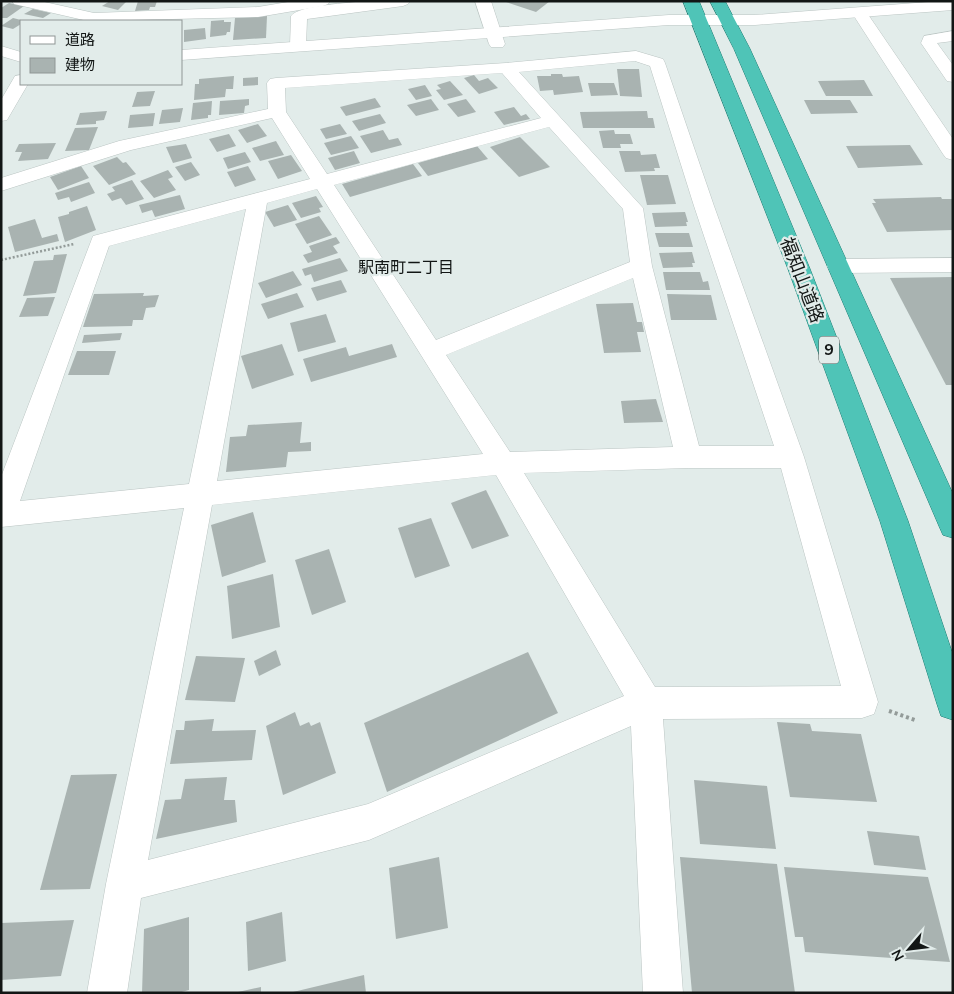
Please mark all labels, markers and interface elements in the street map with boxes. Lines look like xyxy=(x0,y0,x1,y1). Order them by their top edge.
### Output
legend xyxy=(20,20,182,85)
text: 道路 xyxy=(65,30,95,50)
text: 建物 xyxy=(65,55,95,75)
street label: 福知山道路 xyxy=(775,234,829,326)
district label: 駅南町二丁目 xyxy=(358,257,454,279)
road number: 9 xyxy=(819,336,839,364)
north arrow xyxy=(884,924,934,974)
text: N xyxy=(887,946,909,964)

